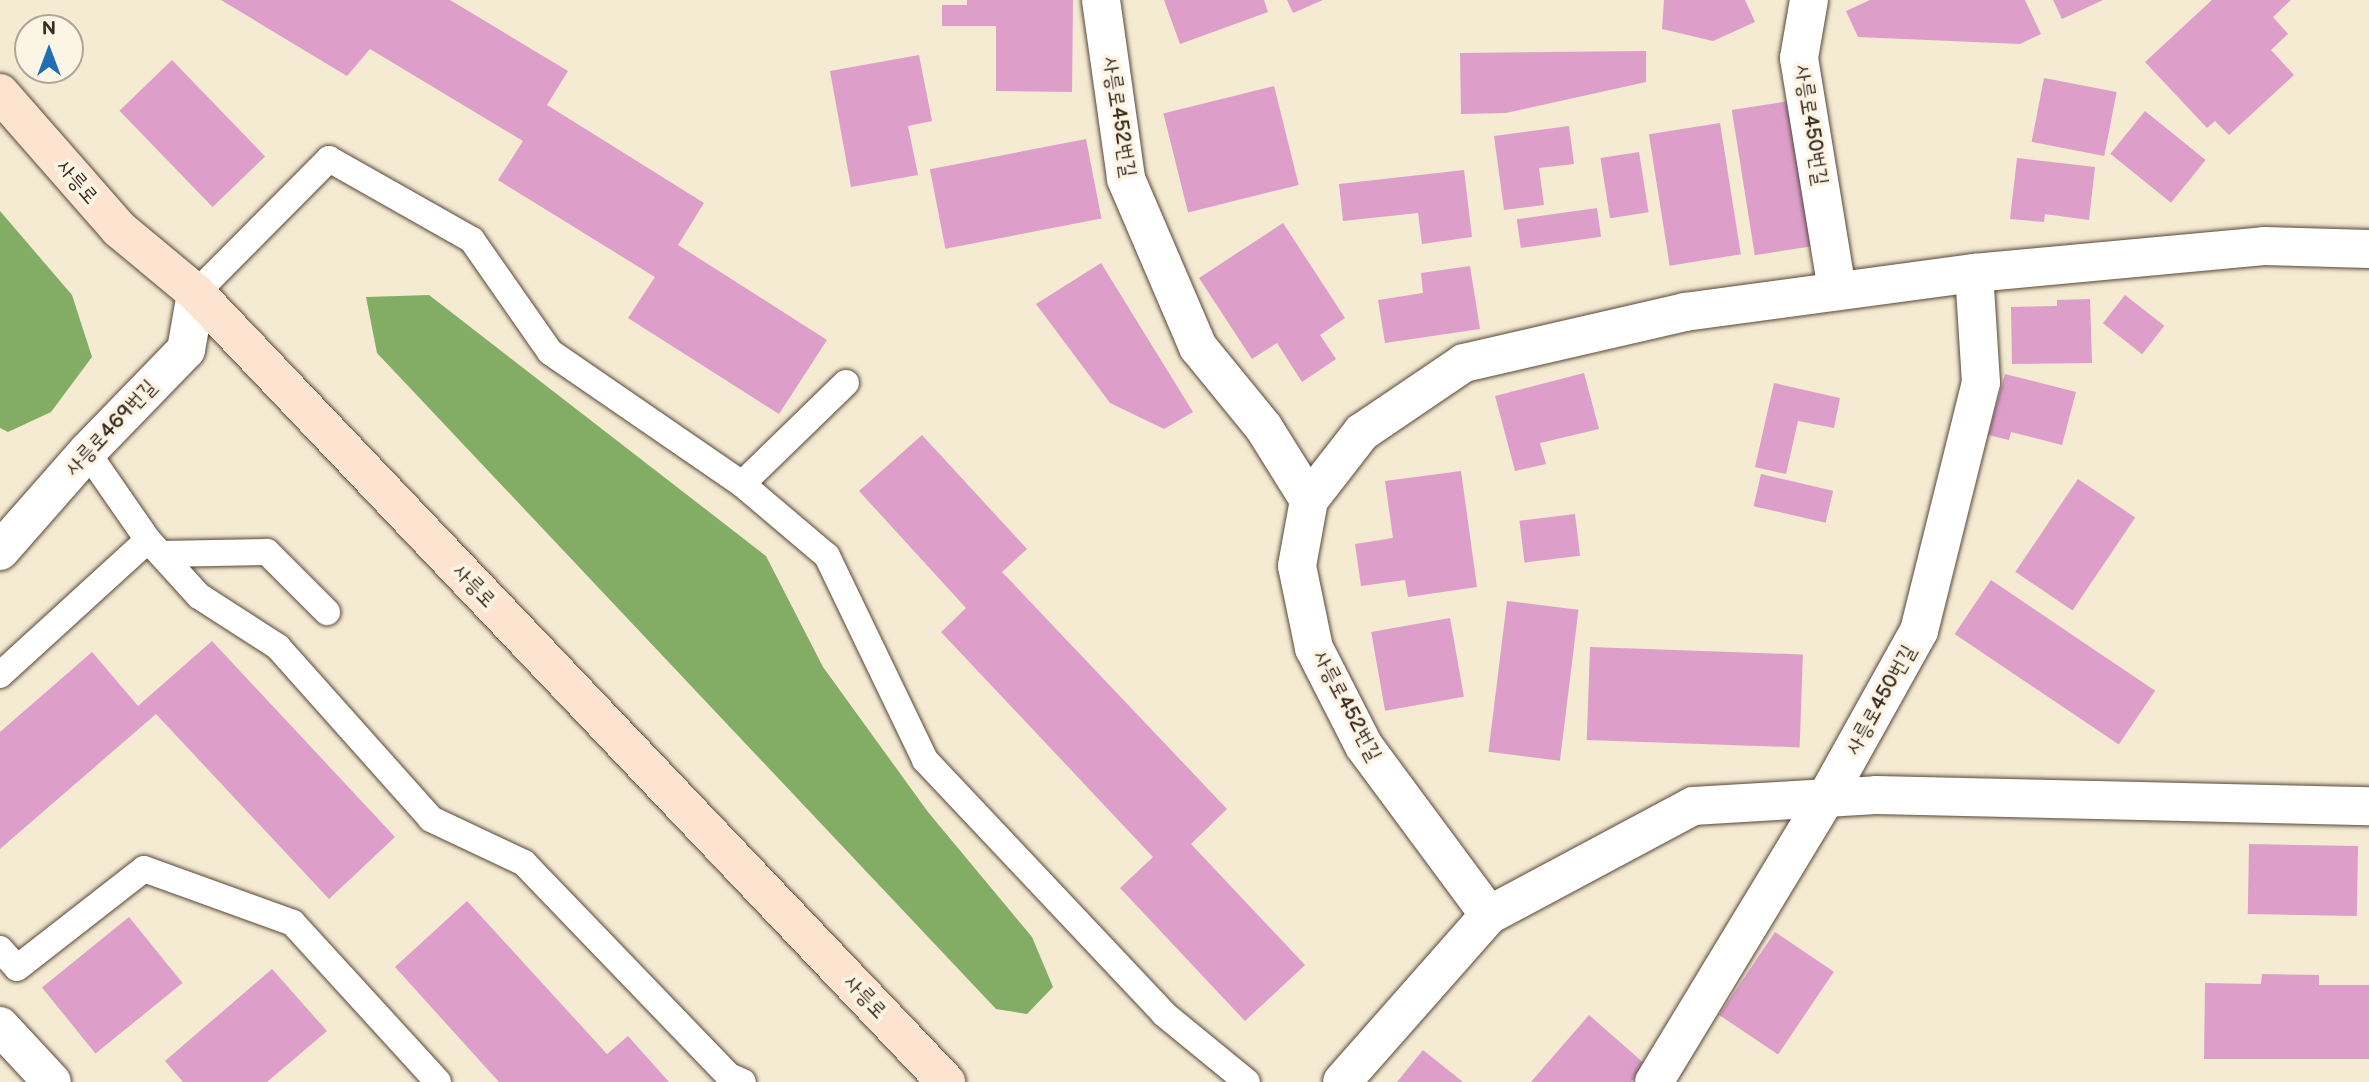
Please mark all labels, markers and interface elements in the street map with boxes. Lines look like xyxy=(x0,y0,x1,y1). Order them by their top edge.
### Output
north arrow xyxy=(14,14,84,84)
text: N xyxy=(42,18,56,41)
street label: 사릉로452번길 xyxy=(1097,55,1141,179)
street label: 사릉로450번길 xyxy=(1789,63,1833,187)
street label: 사릉로 xyxy=(51,155,103,209)
street label: 사릉로469번길 xyxy=(60,375,162,481)
street label: 사릉로 xyxy=(447,559,501,613)
street label: 사릉로450번길 xyxy=(1840,641,1922,759)
street label: 사릉로452번길 xyxy=(1307,646,1387,766)
street label: 사릉로 xyxy=(838,970,892,1024)

